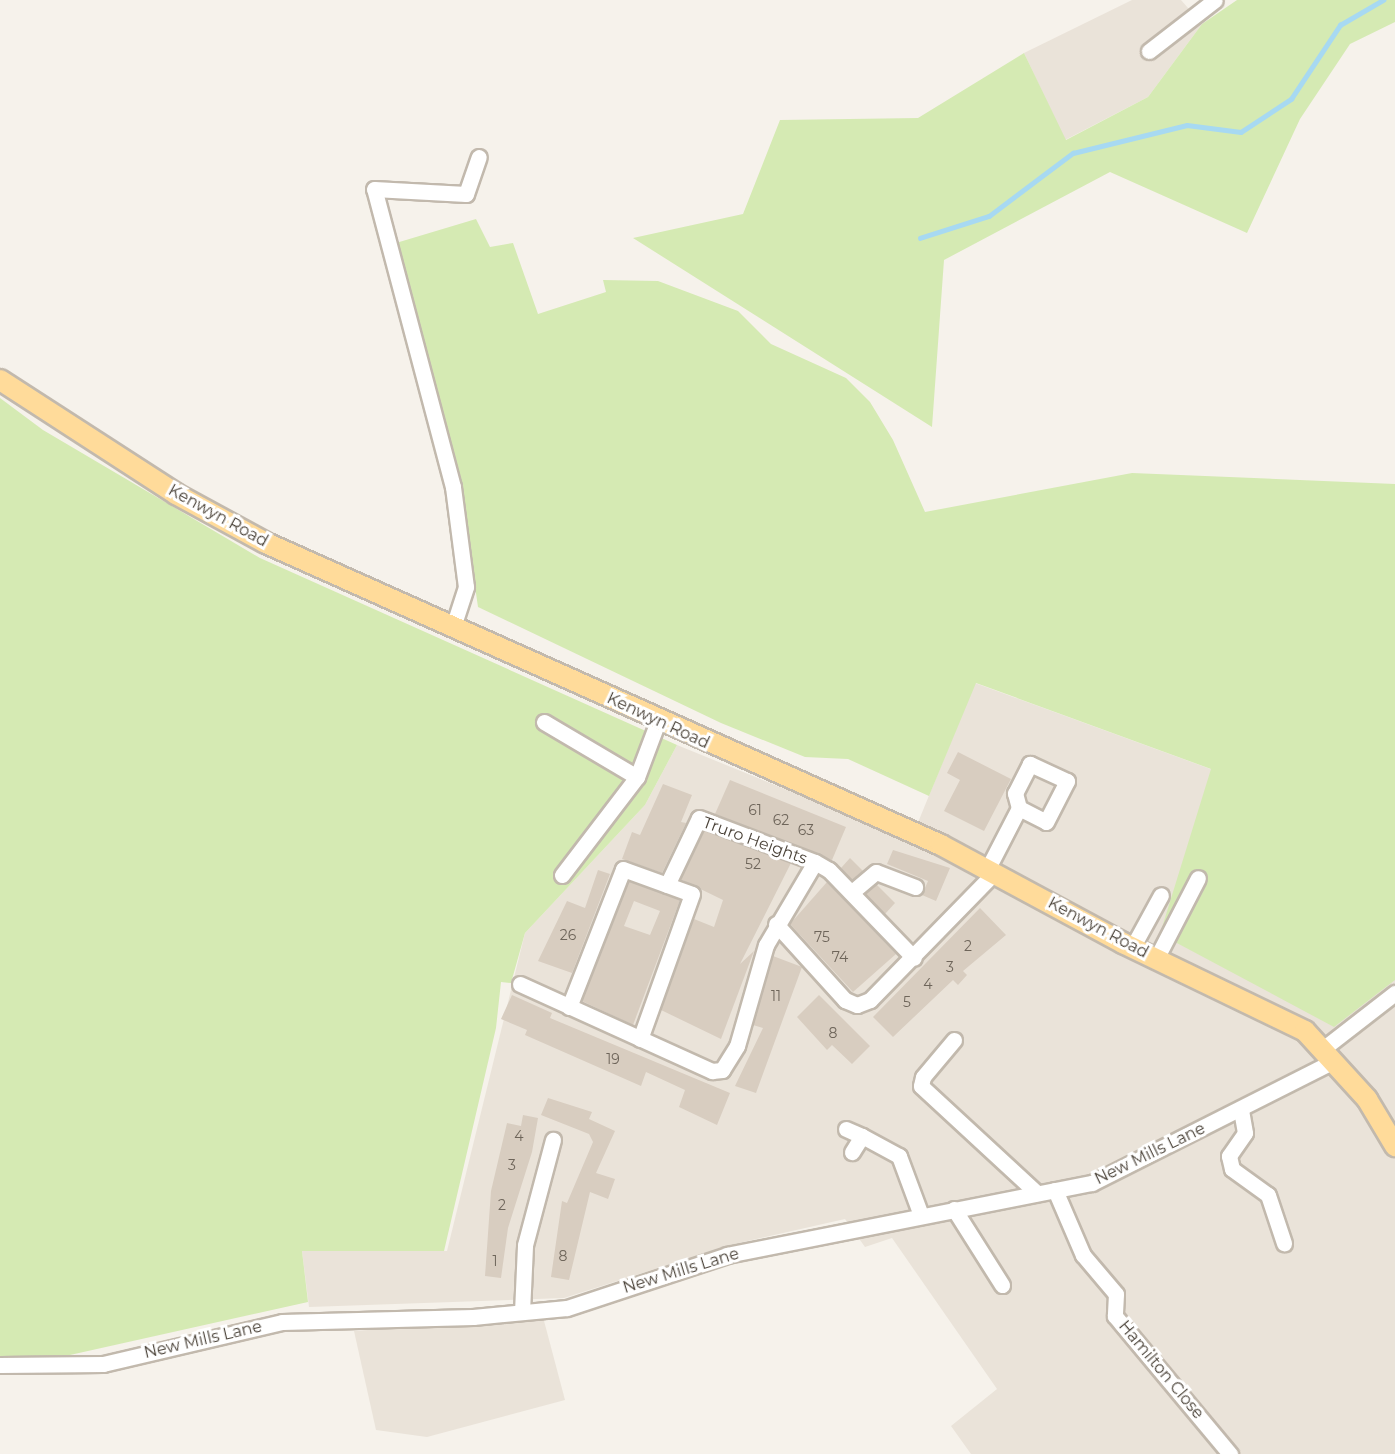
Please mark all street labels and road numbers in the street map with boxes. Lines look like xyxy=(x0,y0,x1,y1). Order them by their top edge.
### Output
street label: Kenwyn Road xyxy=(165,481,271,551)
street label: Kenwyn Road xyxy=(604,689,712,753)
street label: Truro Heights xyxy=(700,813,810,869)
street label: Kenwyn Road xyxy=(1045,894,1151,962)
street label: New Mills Lane xyxy=(1092,1119,1208,1189)
street label: New Mills Lane xyxy=(621,1244,741,1298)
street label: New Mills Lane xyxy=(142,1317,264,1363)
street label: Hamilton Close xyxy=(1114,1317,1208,1423)

